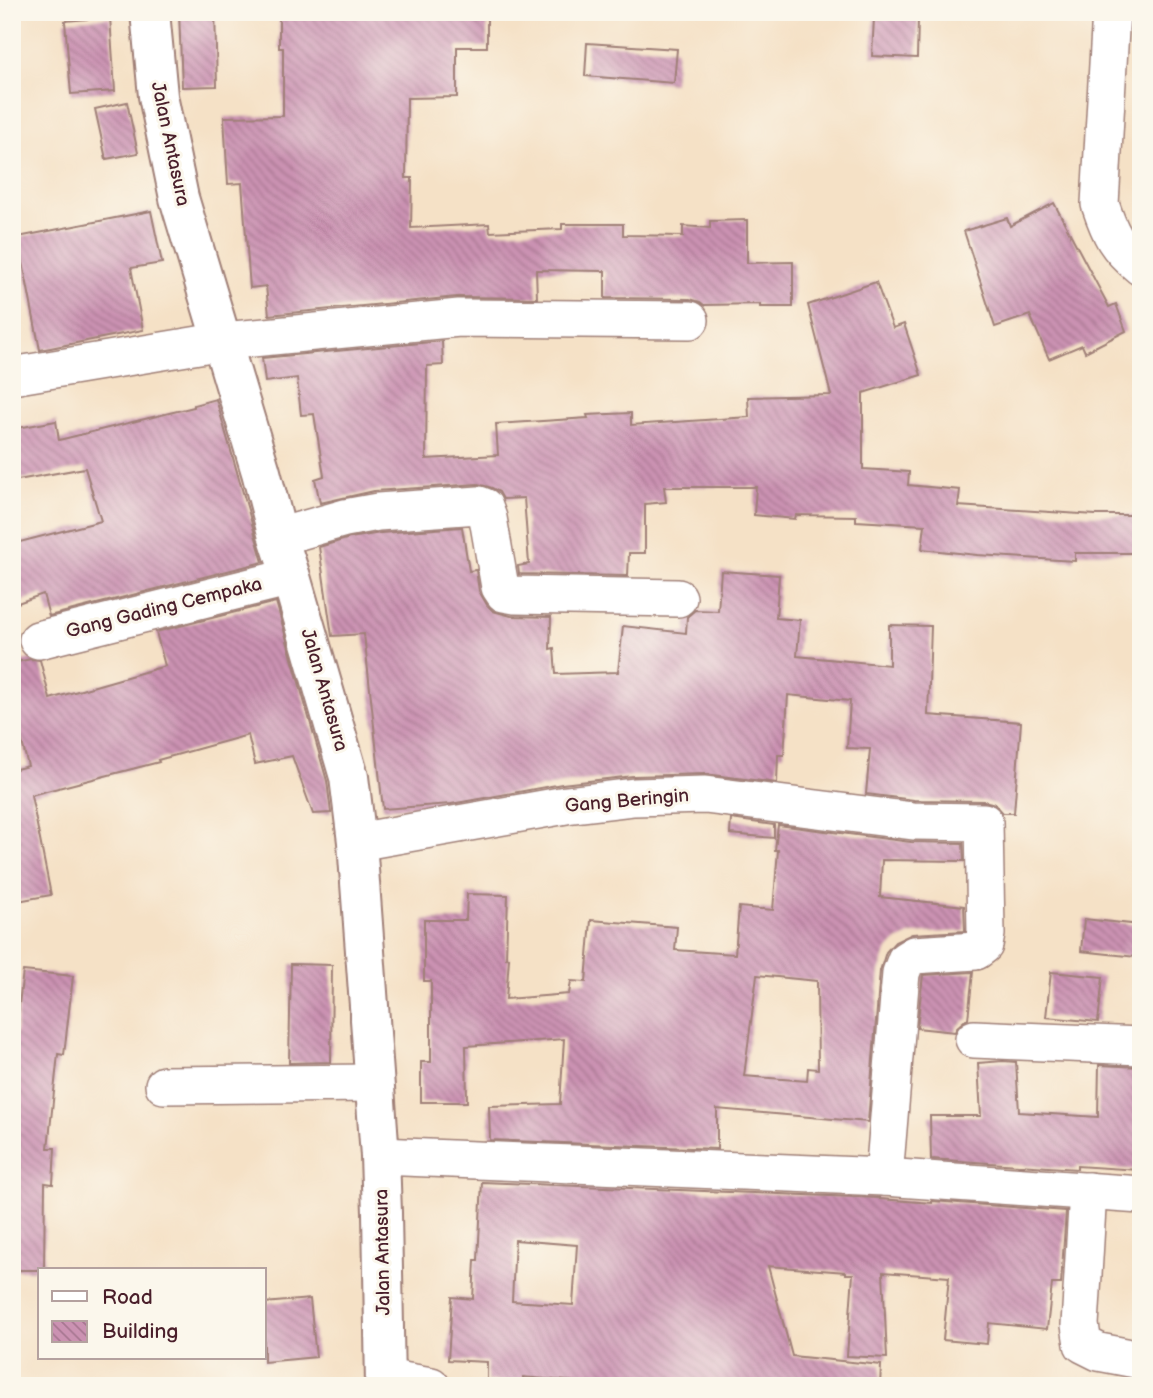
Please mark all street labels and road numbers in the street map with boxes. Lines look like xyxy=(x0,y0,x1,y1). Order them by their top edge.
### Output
street label: Jalan Antasura xyxy=(146,80,194,208)
street label: Gang Gading Cempaka xyxy=(64,573,264,643)
street label: Jalan Antasura xyxy=(296,626,352,754)
street label: Gang Beringin xyxy=(564,784,690,818)
street label: Jalan Antasura xyxy=(370,1189,396,1315)

